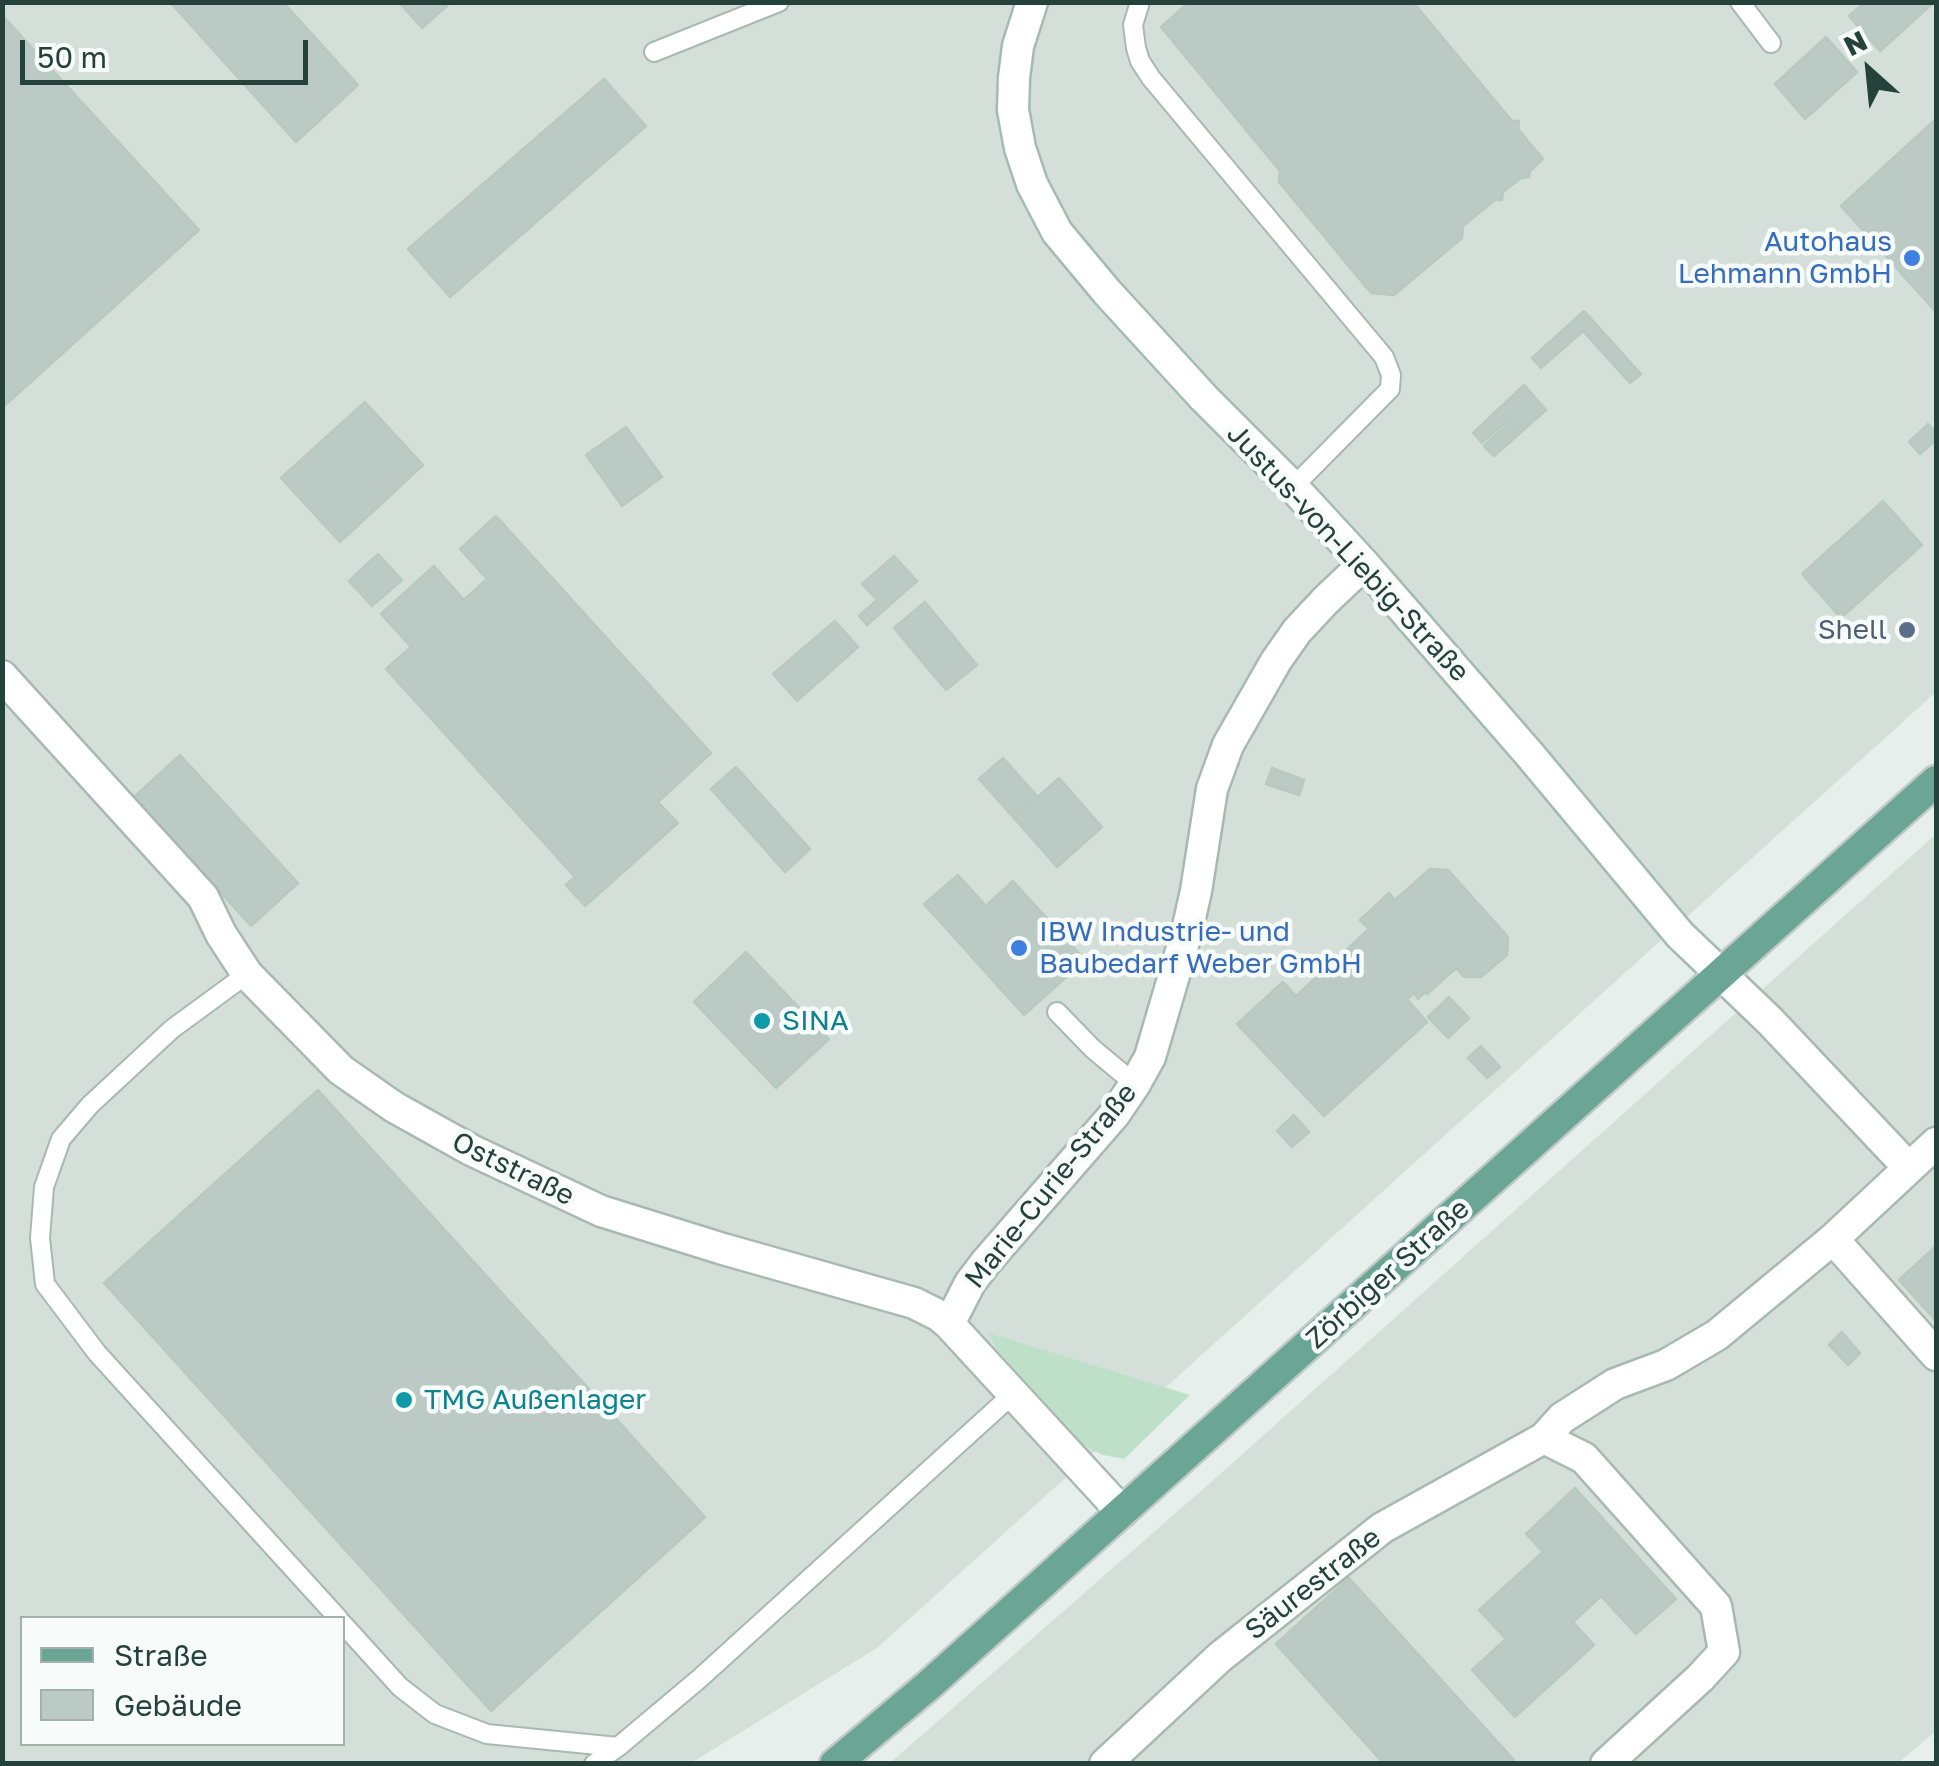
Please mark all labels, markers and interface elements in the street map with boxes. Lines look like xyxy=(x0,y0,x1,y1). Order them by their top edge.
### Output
scale bar xyxy=(25,20,312,82)
north arrow xyxy=(1819,20,1919,120)
text: N xyxy=(1838,23,1872,62)
text: 50 m xyxy=(37,39,107,75)
place label: Autohaus Lehmann GmbH xyxy=(1678,225,1892,291)
marker: Autohaus Lehmann GmbH xyxy=(1901,247,1923,269)
street label: Justus-von-Liebig-Straße xyxy=(1220,417,1476,689)
place label: Shell xyxy=(1818,613,1887,647)
marker: Shell xyxy=(1896,619,1918,641)
place label: IBW Industrie- und Baubedarf Weber GmbH xyxy=(1039,915,1362,981)
marker: IBW Industrie- und Baubedarf Weber GmbH xyxy=(1008,937,1030,959)
place label: SINA xyxy=(782,1004,849,1038)
marker: SINA xyxy=(751,1010,773,1032)
street label: Marie-Curie-Straße xyxy=(958,1077,1144,1295)
street label: Oststraße xyxy=(446,1125,580,1213)
street label: Zörbiger Straße xyxy=(1300,1192,1476,1356)
place label: TMG Außenlager xyxy=(424,1383,646,1417)
marker: TMG Außenlager xyxy=(393,1389,415,1411)
street label: Säurestraße xyxy=(1239,1521,1387,1647)
legend xyxy=(20,1616,345,1746)
text: Straße xyxy=(114,1637,208,1673)
text: Gebäude xyxy=(114,1687,242,1723)

